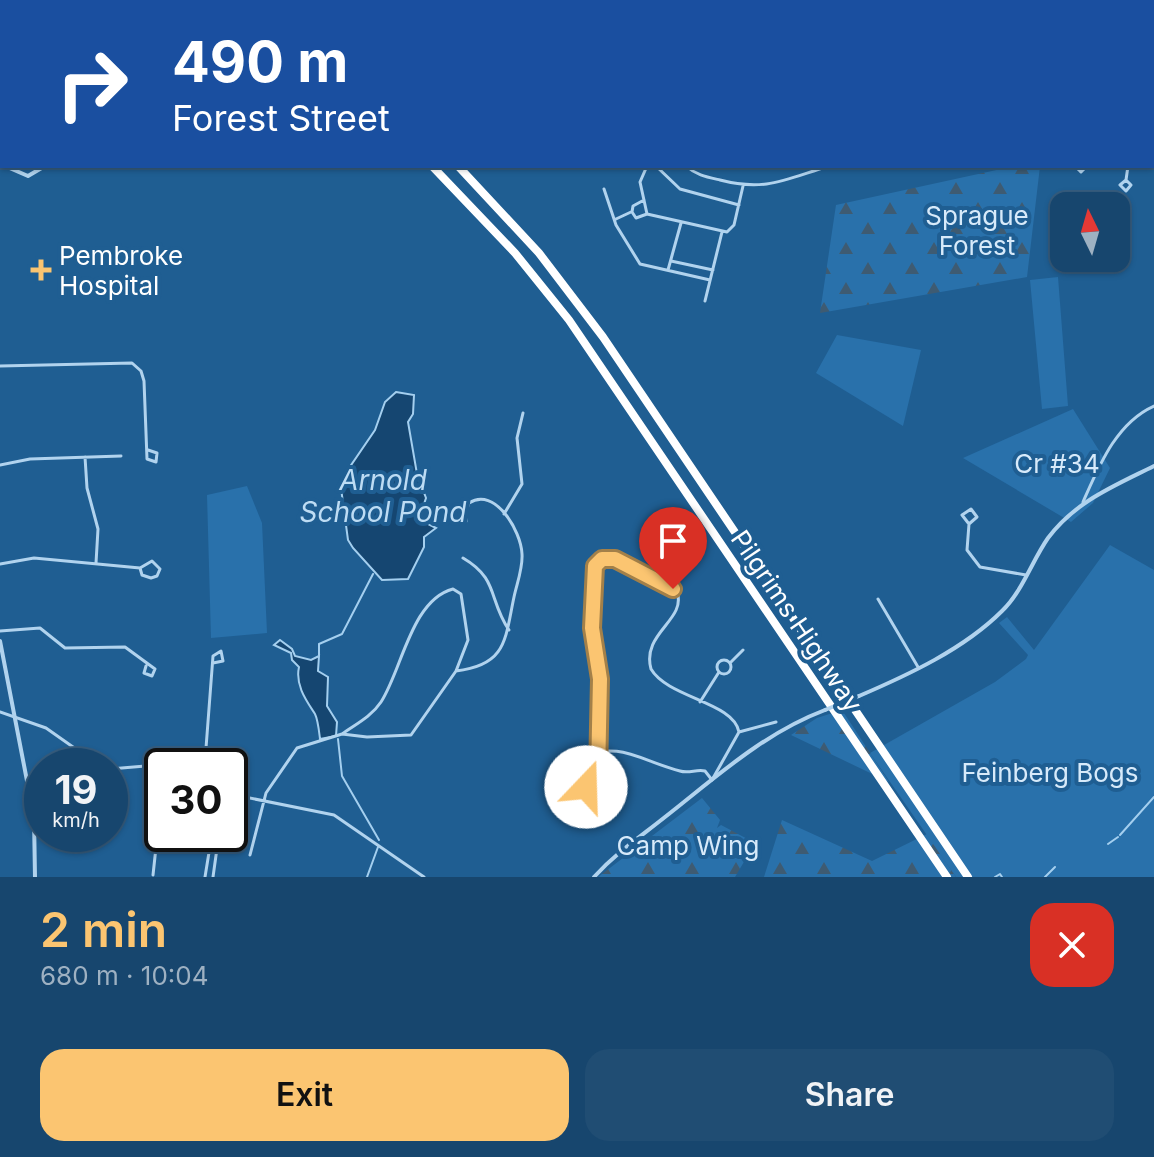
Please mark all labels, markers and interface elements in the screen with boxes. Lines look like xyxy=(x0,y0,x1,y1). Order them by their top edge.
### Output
text: 490 m xyxy=(172,28,348,96)
icon: right xyxy=(40,32,144,136)
text: Forest Street xyxy=(172,96,390,140)
north arrow xyxy=(1050,192,1130,272)
map controls xyxy=(1050,192,1130,272)
park label: Sprague Forest xyxy=(925,200,1029,261)
place label: Pembroke Hospital xyxy=(59,240,183,301)
marker: Pembroke Hospital xyxy=(30,259,52,281)
park label: Cr #34 xyxy=(1014,448,1100,479)
water label: Arnold School Pond xyxy=(299,463,467,529)
pin xyxy=(639,507,707,589)
icon: arrive xyxy=(651,519,695,563)
street label: Pilgrims Highway xyxy=(725,524,869,718)
position arrow xyxy=(544,745,628,829)
speed limit sign: 30 xyxy=(144,748,248,852)
park label: Feinberg Bogs xyxy=(961,757,1139,788)
text: 19 xyxy=(54,765,98,814)
text: km/h xyxy=(52,808,100,832)
park label: Camp Wing xyxy=(617,830,759,861)
text: 2 min xyxy=(40,900,167,959)
button: close xyxy=(1030,903,1114,987)
text: 680 m · 10:04 xyxy=(40,960,208,991)
button: Exit xyxy=(40,1049,569,1141)
button: Share xyxy=(585,1049,1114,1141)

